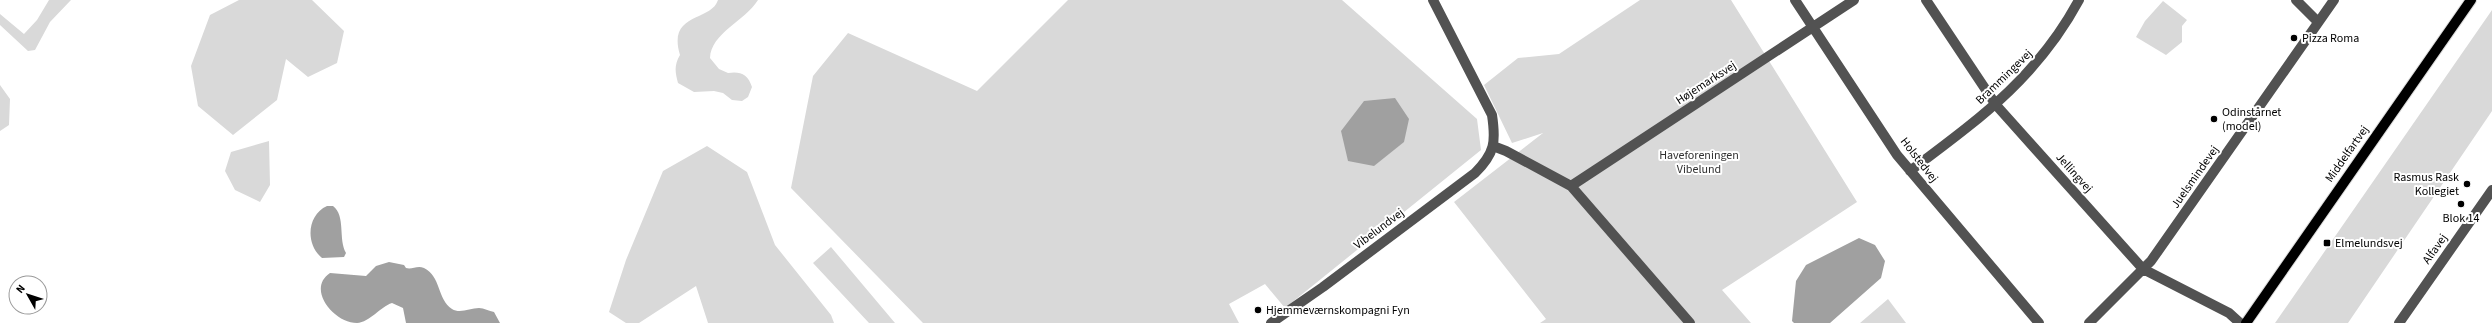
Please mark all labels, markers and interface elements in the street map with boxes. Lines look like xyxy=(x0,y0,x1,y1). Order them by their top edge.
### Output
place label: Pizza Roma xyxy=(2302,30,2359,47)
marker: Pizza Roma xyxy=(2289,33,2299,43)
street label: Brammingevej xyxy=(1972,46,2036,108)
street label: Højemarksvej xyxy=(1672,57,1740,109)
place label: Odinstårnet (model) xyxy=(2222,104,2281,135)
marker: Odinstårnet (model) xyxy=(2209,114,2219,124)
street label: Middelfartvej xyxy=(2321,122,2373,186)
street label: Holstedvej xyxy=(1896,134,1942,186)
street label: Juelsmindevej xyxy=(2167,142,2223,212)
park label: Haveforeningen Vibelund xyxy=(1659,147,1739,178)
street label: Jellingvej xyxy=(2052,150,2096,196)
place label: Rasmus Rask Kollegiet xyxy=(2393,169,2459,200)
marker: Rasmus Rask Kollegiet xyxy=(2462,179,2472,189)
marker: Blok 14 xyxy=(2456,199,2466,209)
street label: Vibelundvej xyxy=(1350,204,1408,254)
place label: Blok 14 xyxy=(2443,210,2479,227)
street label: Alfavej xyxy=(2418,230,2452,268)
place label: Elmelundsvej xyxy=(2335,235,2403,252)
marker: Elmelundsvej xyxy=(2322,238,2332,248)
north arrow xyxy=(8,275,48,315)
text: N xyxy=(12,281,29,297)
place label: Hjemmeværnskompagni Fyn xyxy=(1266,302,1410,319)
marker: Hjemmeværnskompagni Fyn xyxy=(1253,305,1263,315)

